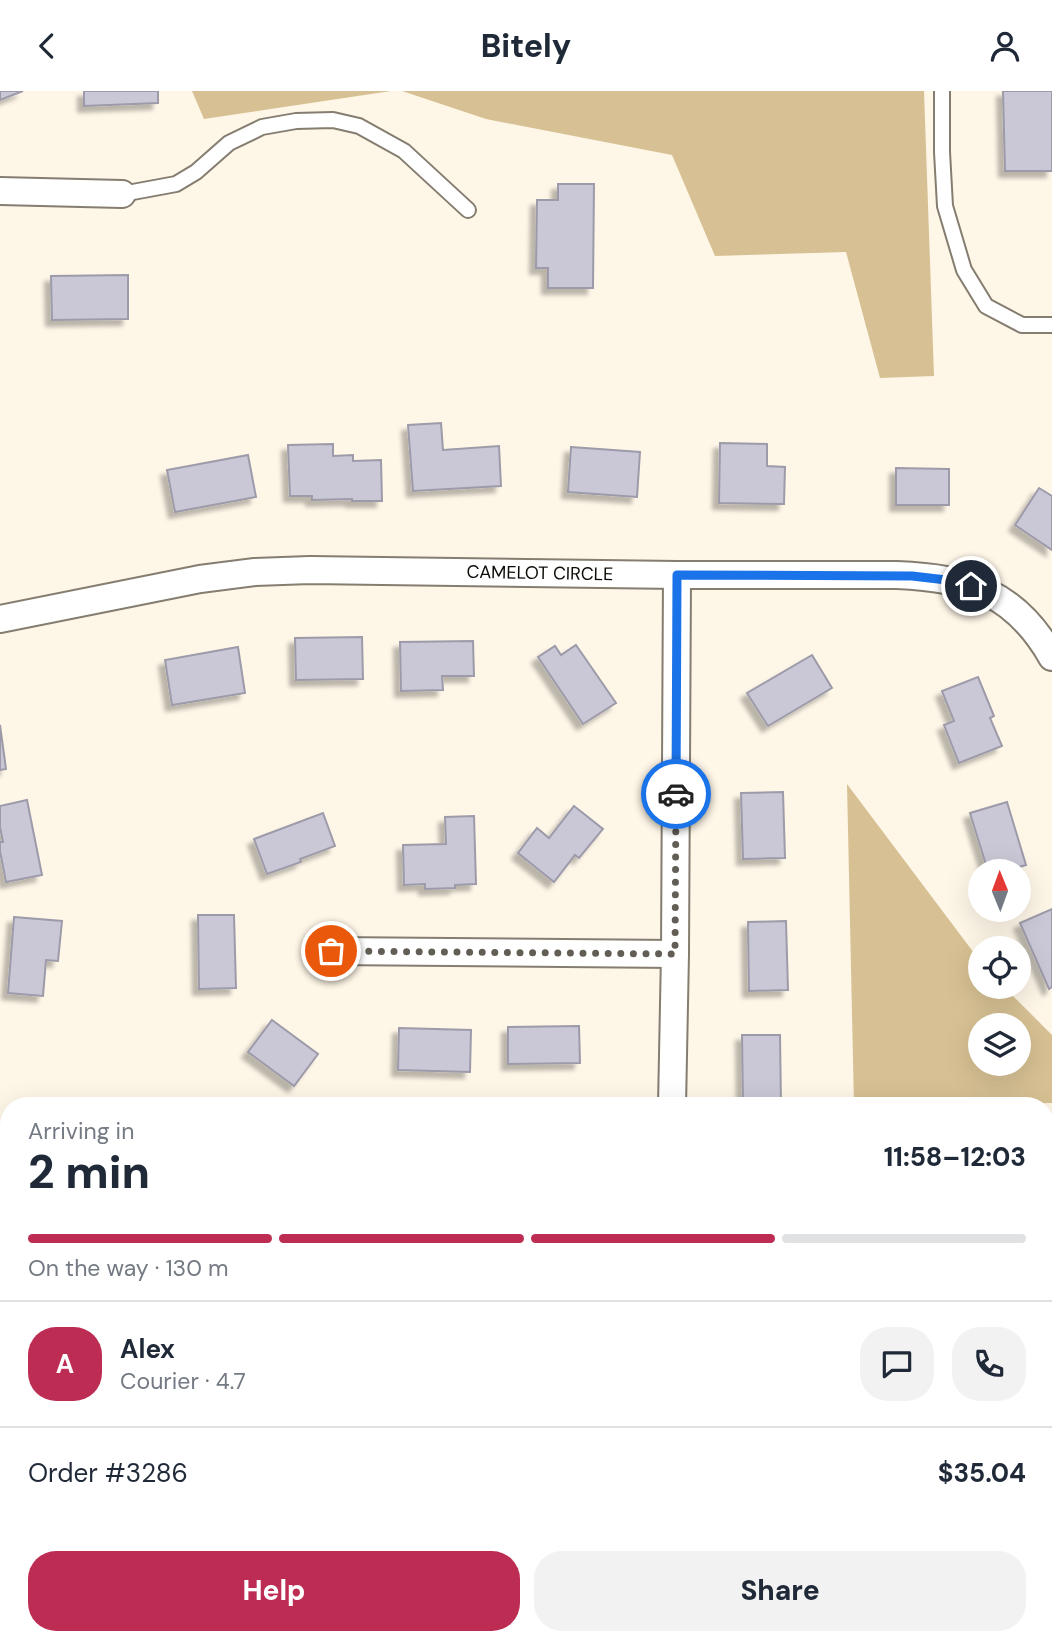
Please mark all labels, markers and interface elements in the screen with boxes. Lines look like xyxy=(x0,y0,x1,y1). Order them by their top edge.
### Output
text: Bitely xyxy=(481,25,571,67)
icon: back xyxy=(28,27,66,65)
icon: person xyxy=(986,27,1024,65)
pin xyxy=(941,556,1001,616)
street label: CAMELOT CIRCLE xyxy=(466,560,614,586)
icon: home xyxy=(952,567,990,605)
courier xyxy=(641,759,711,829)
icon: car xyxy=(657,775,695,813)
north arrow xyxy=(968,859,1031,922)
map controls xyxy=(968,859,1031,1076)
pin xyxy=(301,921,361,981)
icon: bag xyxy=(312,932,350,970)
button: locate xyxy=(968,936,1031,999)
button: layers xyxy=(968,1013,1031,1076)
text: Arriving in xyxy=(28,1116,134,1146)
text: 11:58–12:03 xyxy=(884,1140,1026,1174)
text: 2 min xyxy=(28,1142,150,1202)
text: On the way · 130 m xyxy=(28,1253,229,1283)
button: chat xyxy=(860,1327,934,1401)
button: phone xyxy=(952,1327,1026,1401)
text: Alex xyxy=(120,1332,175,1366)
text: A xyxy=(56,1347,74,1381)
text: Courier · 4.7 xyxy=(120,1366,246,1396)
text: Order #3286 xyxy=(28,1456,188,1490)
text: $35.04 xyxy=(938,1456,1026,1490)
button: Help xyxy=(28,1551,520,1631)
button: Share xyxy=(534,1551,1026,1631)

